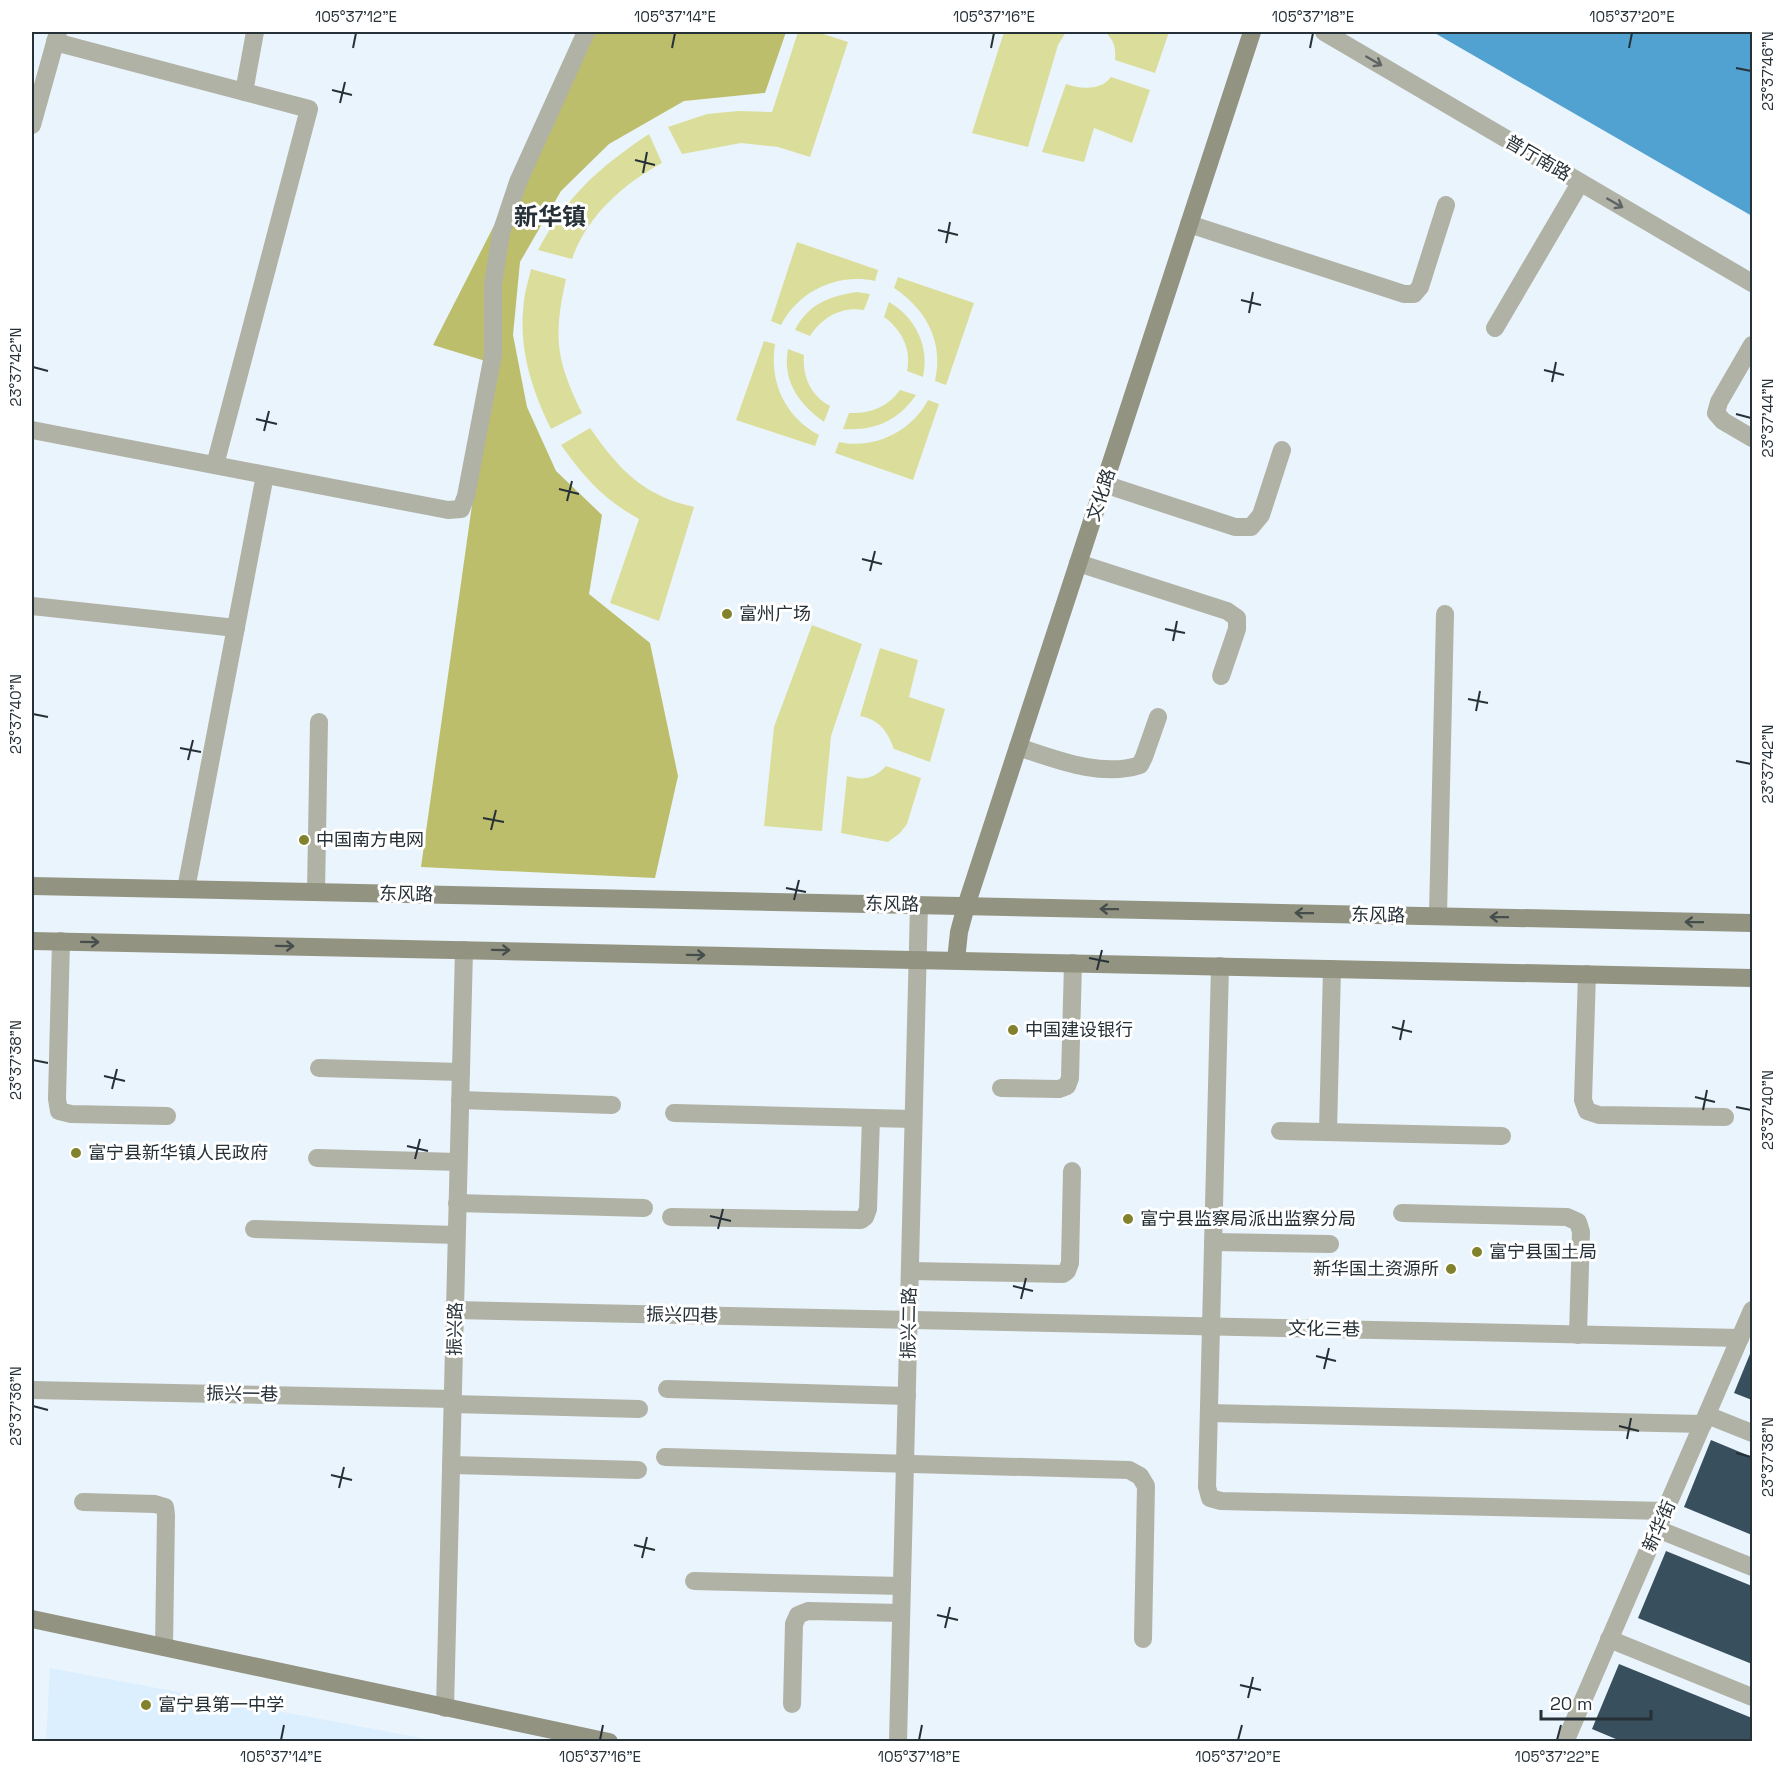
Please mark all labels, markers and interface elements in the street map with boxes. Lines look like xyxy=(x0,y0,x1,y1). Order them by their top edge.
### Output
text: 105°37'12"E xyxy=(315,7,397,26)
text: 105°37'14"E xyxy=(634,7,716,26)
text: 105°37'16"E xyxy=(953,7,1035,26)
text: 105°37'18"E xyxy=(1272,7,1354,26)
text: 105°37'20"E xyxy=(1589,7,1675,26)
text: 23°37'46"N xyxy=(1758,31,1777,111)
one-way arrow xyxy=(1365,56,1382,68)
street label: 普厅南路 xyxy=(1501,130,1575,186)
one-way arrow xyxy=(1606,197,1623,209)
district label: 新华镇 xyxy=(514,201,586,232)
text: 23°37'42"N xyxy=(6,327,25,407)
text: 23°37'44"N xyxy=(1758,379,1777,457)
street label: 文化路 xyxy=(1081,466,1120,524)
place label: 富州广场 xyxy=(739,602,811,625)
marker: 富州广场 xyxy=(720,607,734,621)
text: 23°37'40"N xyxy=(6,674,25,754)
text: 23°37'42"N xyxy=(1758,724,1777,804)
place label: 中国南方电网 xyxy=(316,828,424,851)
marker: 中国南方电网 xyxy=(297,833,311,847)
street label: 东风路 xyxy=(379,882,433,905)
street label: 东风路 xyxy=(865,892,919,915)
one-way arrow xyxy=(1100,903,1120,915)
street label: 东风路 xyxy=(1351,903,1405,926)
one-way arrow xyxy=(1295,907,1315,919)
one-way arrow xyxy=(1490,911,1510,923)
one-way arrow xyxy=(1685,916,1705,927)
one-way arrow xyxy=(79,936,99,948)
one-way arrow xyxy=(274,940,294,952)
one-way arrow xyxy=(490,945,510,956)
one-way arrow xyxy=(685,949,705,960)
place label: 中国建设银行 xyxy=(1025,1018,1133,1041)
text: 23°37'38"N xyxy=(6,1020,25,1100)
marker: 中国建设银行 xyxy=(1006,1023,1020,1037)
text: 23°37'40"N xyxy=(1758,1070,1777,1150)
place label: 富宁县新华镇人民政府 xyxy=(88,1141,268,1164)
marker: 富宁县新华镇人民政府 xyxy=(69,1146,83,1160)
place label: 富宁县监察局派出监察分局 xyxy=(1140,1207,1356,1230)
marker: 富宁县监察局派出监察分局 xyxy=(1121,1212,1135,1226)
place label: 富宁县国土局 xyxy=(1489,1240,1597,1263)
marker: 富宁县国土局 xyxy=(1470,1245,1484,1259)
place label: 新华国土资源所 xyxy=(1313,1257,1439,1280)
marker: 新华国土资源所 xyxy=(1444,1262,1458,1276)
street label: 振兴二路 xyxy=(896,1287,921,1359)
street label: 振兴路 xyxy=(443,1302,466,1356)
street label: 振兴四巷 xyxy=(646,1302,718,1327)
street label: 文化三巷 xyxy=(1288,1316,1360,1341)
text: 23°37'36"N xyxy=(6,1366,25,1446)
street label: 振兴一巷 xyxy=(206,1381,278,1406)
text: 23°37'38"N xyxy=(1758,1417,1777,1497)
street label: 新华街 xyxy=(1637,1496,1680,1555)
scale bar xyxy=(1541,1683,1650,1721)
text: 20 m xyxy=(1550,1692,1593,1715)
place label: 富宁县第一中学 xyxy=(158,1693,284,1716)
marker: 富宁县第一中学 xyxy=(139,1698,153,1712)
text: 105°37'14"E xyxy=(240,1747,322,1766)
text: 105°37'16"E xyxy=(559,1747,641,1766)
text: 105°37'18"E xyxy=(878,1747,960,1766)
text: 105°37'20"E xyxy=(1195,1747,1281,1766)
text: 105°37'22"E xyxy=(1515,1747,1599,1766)

